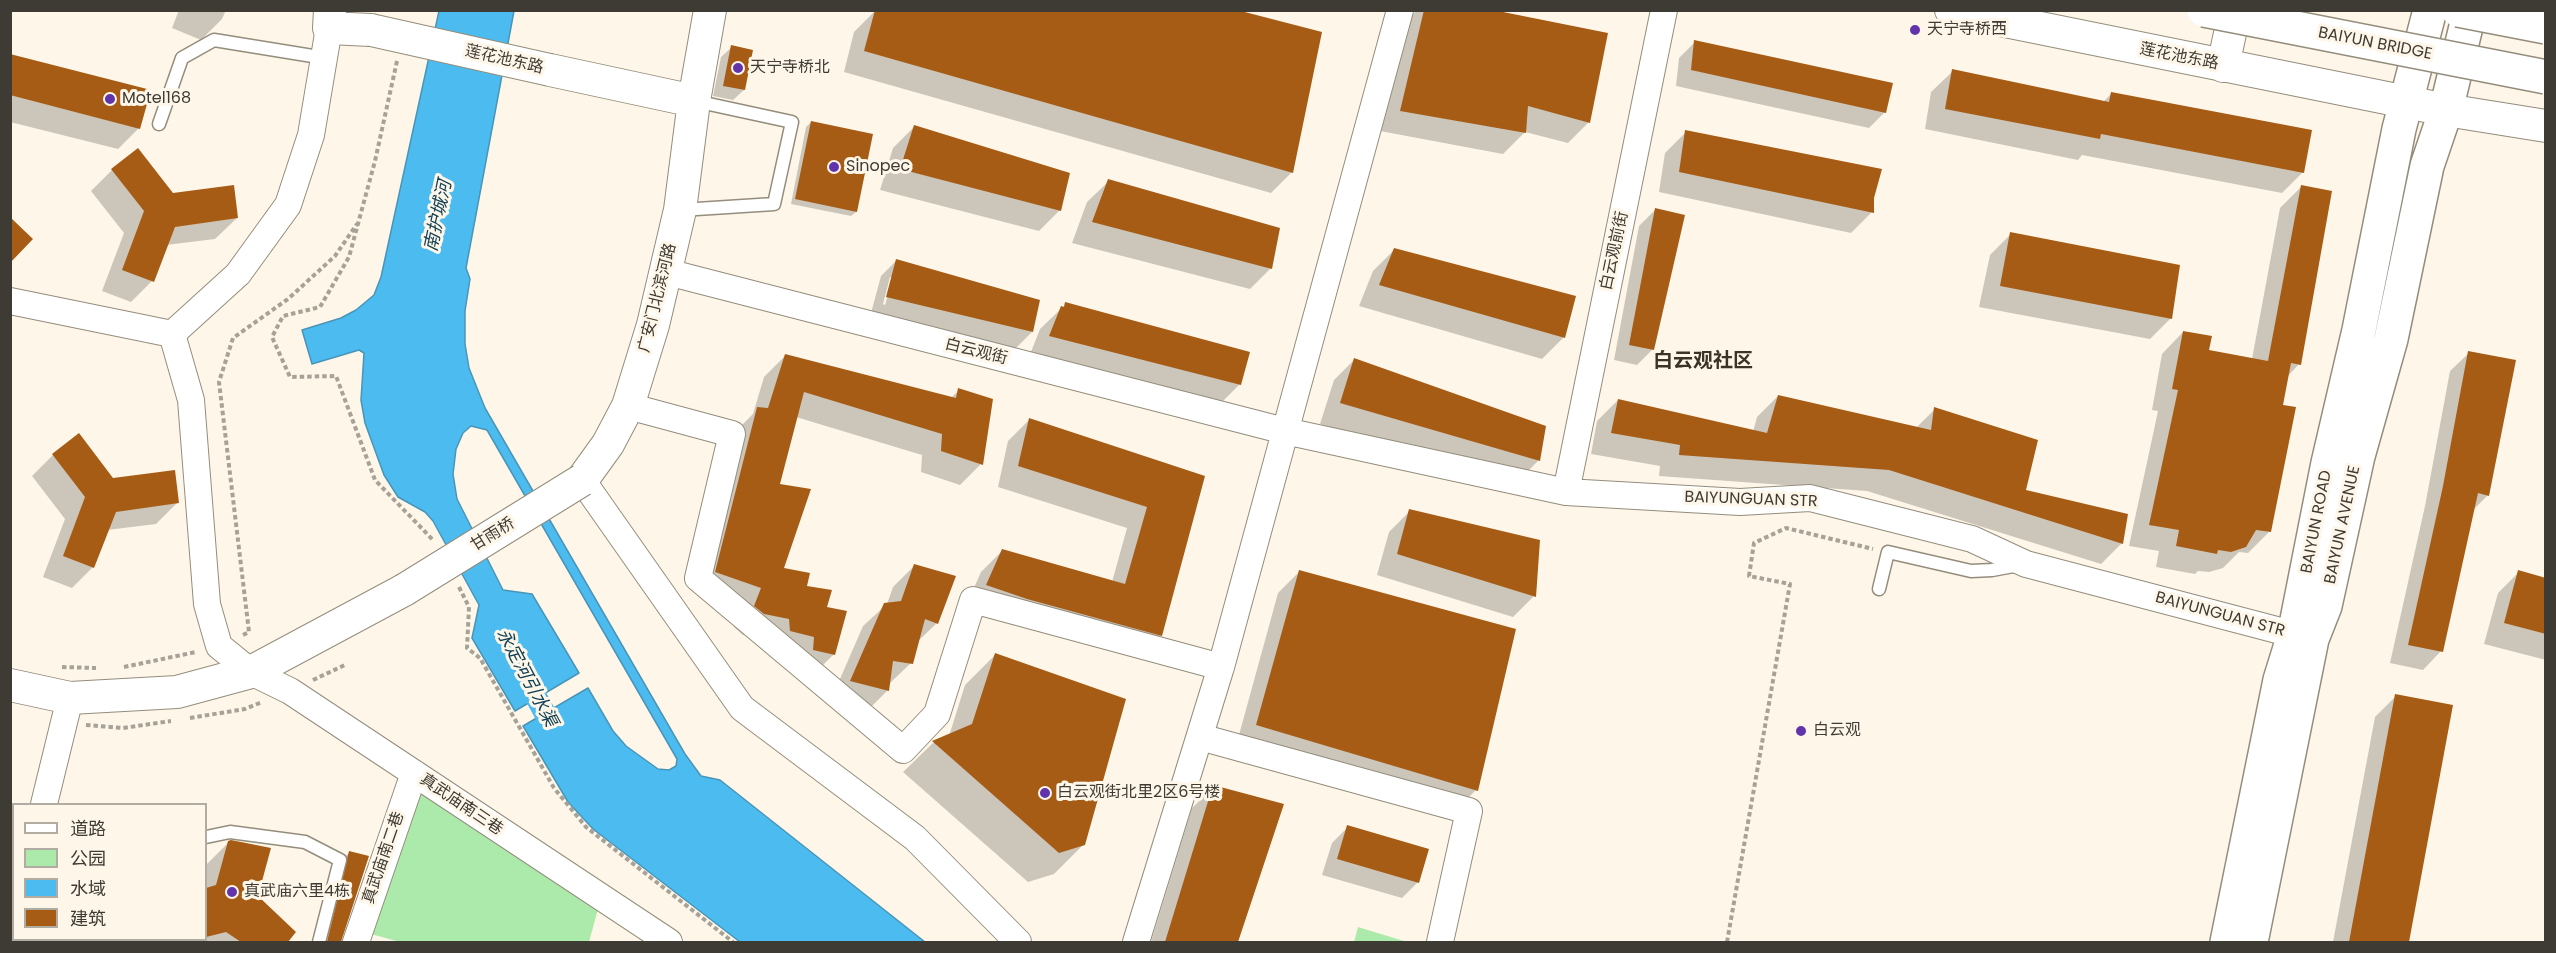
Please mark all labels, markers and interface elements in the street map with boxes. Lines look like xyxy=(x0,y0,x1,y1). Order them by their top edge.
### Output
place label: 天宁寺桥西 xyxy=(1927,20,2007,40)
marker: 天宁寺桥西 xyxy=(1908,23,1922,37)
street label: BAIYUN BRIDGE xyxy=(2316,24,2434,64)
street label: 莲花池东路 xyxy=(2138,40,2220,74)
street label: 莲花池东路 xyxy=(463,42,545,78)
place label: 天宁寺桥北 xyxy=(750,58,830,78)
marker: 天宁寺桥北 xyxy=(731,61,745,75)
place label: Motel168 xyxy=(122,89,191,109)
marker: Motel168 xyxy=(103,92,117,106)
place label: Sinopec xyxy=(846,157,910,177)
marker: Sinopec xyxy=(827,160,841,174)
water label: 南护城河 xyxy=(421,179,457,253)
street label: 白云观前街 xyxy=(1597,210,1633,292)
street label: 广安门北滨河路 xyxy=(635,241,681,355)
street label: 白云观街 xyxy=(943,335,1009,369)
district label: 白云观社区 xyxy=(1653,350,1753,374)
street label: BAIYUN AVENUE xyxy=(2321,464,2365,586)
street label: BAIYUN ROAD xyxy=(2298,469,2336,575)
street label: BAIYUNGUAN STR xyxy=(1684,488,1818,512)
street label: 甘雨桥 xyxy=(468,514,518,556)
street label: BAIYUNGUAN STR xyxy=(2153,588,2287,642)
water label: 永定河引水渠 xyxy=(491,625,561,731)
place label: 白云观 xyxy=(1813,721,1861,741)
marker: 白云观 xyxy=(1794,724,1808,738)
street label: 真武庙南三巷 xyxy=(416,770,506,840)
place label: 白云观街北里2区6号楼 xyxy=(1057,783,1220,803)
marker: 白云观街北里2区6号楼 xyxy=(1038,786,1052,800)
legend xyxy=(12,803,207,941)
street label: 真武庙南二巷 xyxy=(359,809,409,907)
text: 道路 xyxy=(70,816,106,841)
text: 公园 xyxy=(70,846,106,871)
text: 水域 xyxy=(70,876,106,901)
place label: 真武庙六里4栋 xyxy=(244,882,350,902)
marker: 真武庙六里4栋 xyxy=(225,885,239,899)
text: 建筑 xyxy=(70,906,106,931)

